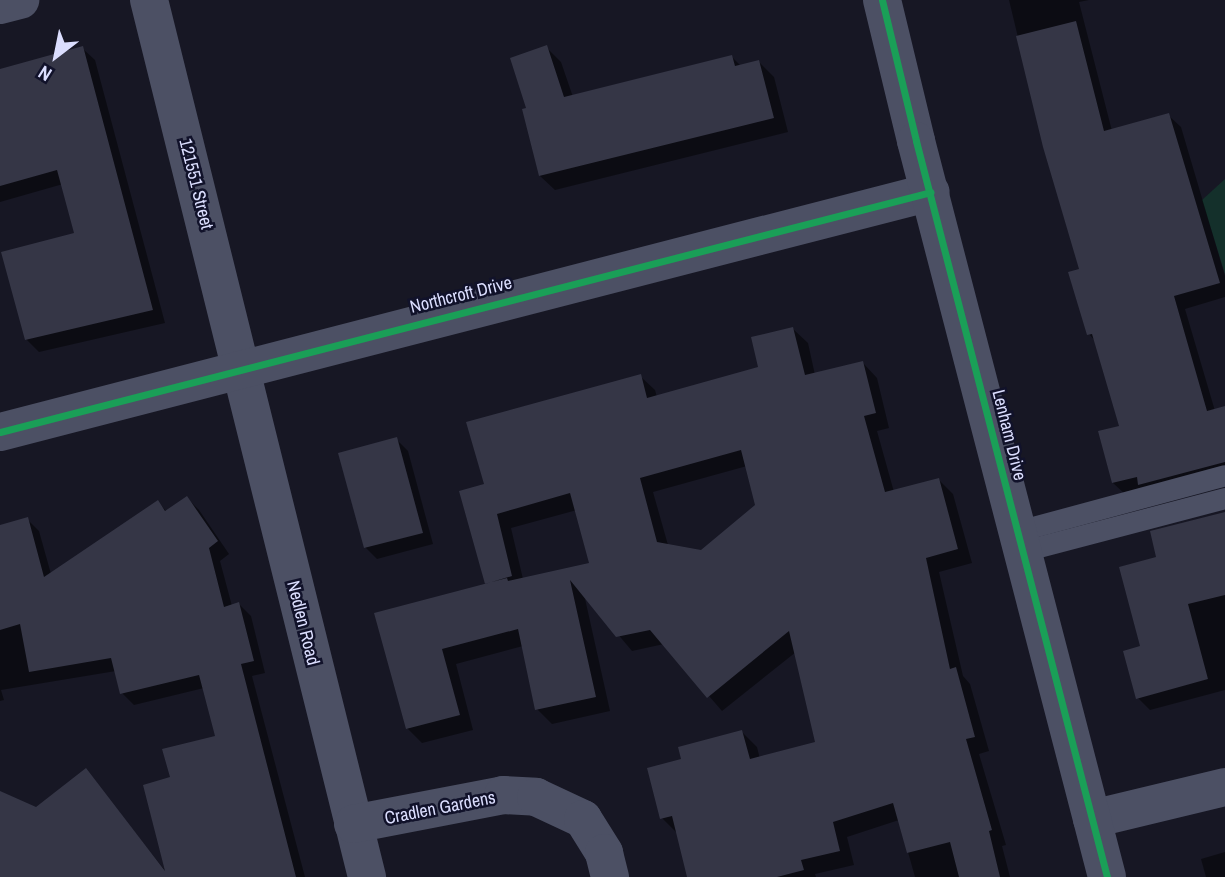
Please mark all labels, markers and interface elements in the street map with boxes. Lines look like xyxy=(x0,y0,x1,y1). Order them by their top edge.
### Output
north arrow xyxy=(21,21,91,91)
text: N xyxy=(33,60,57,88)
street label: 121551 Street xyxy=(174,136,218,232)
street label: Northcroft Drive xyxy=(408,272,514,318)
street label: Lenham Drive xyxy=(987,387,1031,483)
street label: Nedlen Road xyxy=(282,579,324,667)
street label: Cradlen Gardens xyxy=(383,787,497,829)

